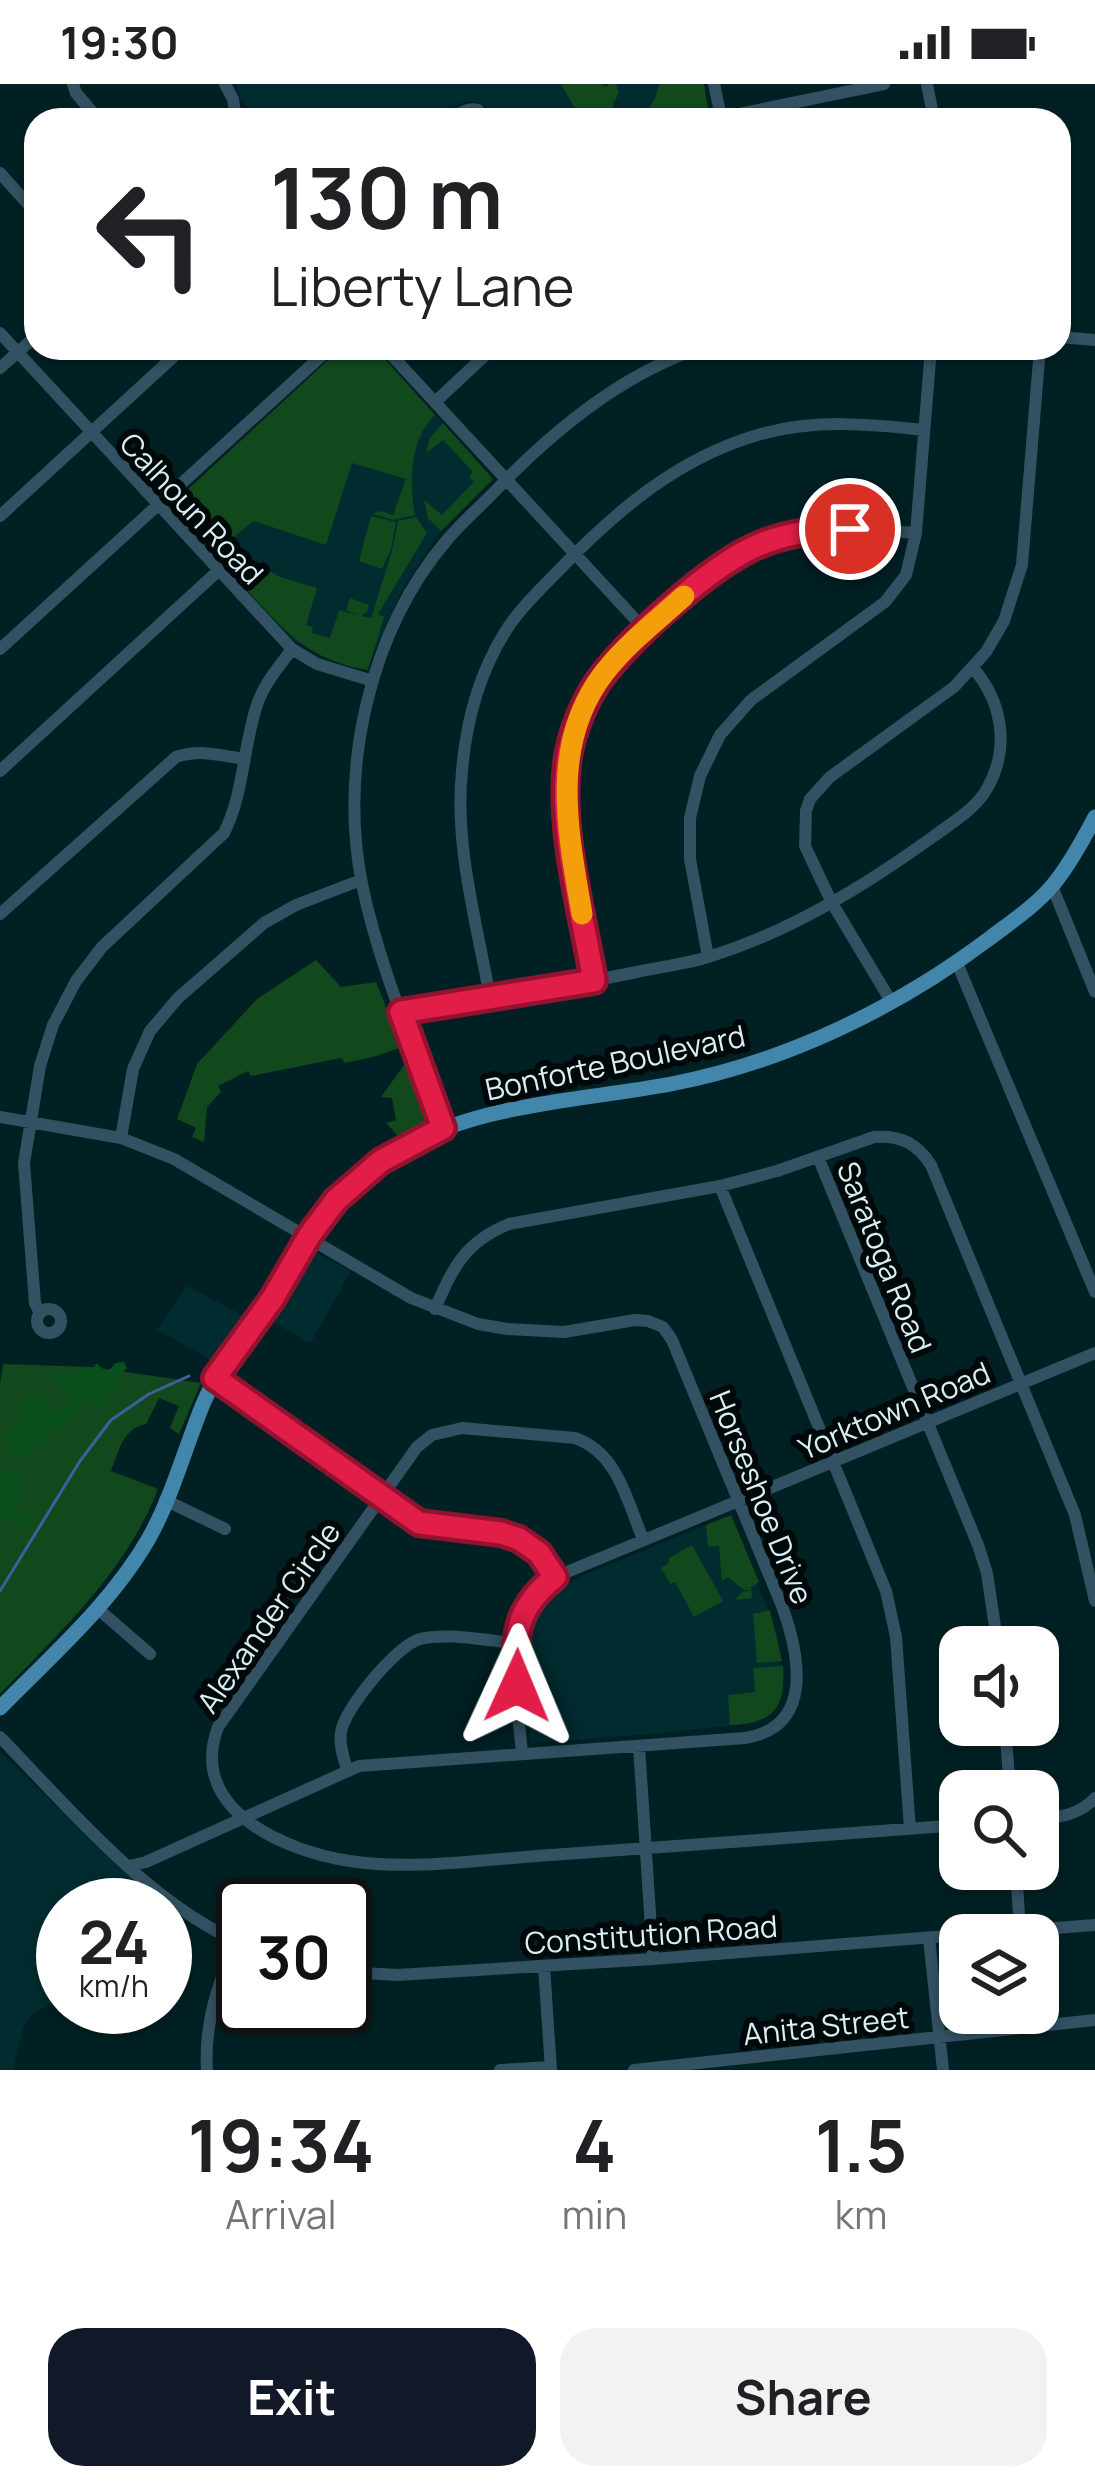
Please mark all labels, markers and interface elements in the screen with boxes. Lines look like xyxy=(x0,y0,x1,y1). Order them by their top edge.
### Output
text: 19:30 xyxy=(60,11,179,73)
text: 130 m xyxy=(270,139,503,254)
icon: left xyxy=(72,156,228,312)
text: Liberty Lane xyxy=(270,248,574,322)
street label: Calhoun Road xyxy=(111,423,273,593)
pin xyxy=(799,478,901,580)
icon: arrive xyxy=(817,496,883,562)
street label: Bonforte Boulevard xyxy=(481,1014,749,1110)
street label: Saratoga Road xyxy=(828,1155,942,1359)
street label: Yorktown Road xyxy=(792,1351,996,1469)
street label: Horseshoe Drive xyxy=(701,1384,823,1610)
street label: Alexander Circle xyxy=(187,1513,349,1721)
position arrow xyxy=(454,1623,580,1749)
map controls xyxy=(939,1626,1059,2034)
button: sound xyxy=(939,1626,1059,1746)
button: search xyxy=(939,1770,1059,1890)
speed limit sign: 30 xyxy=(216,1878,372,2034)
text: 24 xyxy=(78,1900,150,1982)
street label: Constitution Road xyxy=(523,1905,779,1963)
button: layers xyxy=(939,1914,1059,2034)
text: km/h xyxy=(79,1965,149,2006)
street label: Anita Street xyxy=(741,1996,911,2054)
text: 19:34 xyxy=(188,2095,374,2194)
text: 4 xyxy=(573,2095,616,2194)
text: 1.5 xyxy=(815,2095,907,2194)
text: Arrival xyxy=(225,2187,337,2241)
text: min xyxy=(562,2187,627,2241)
text: km xyxy=(835,2187,887,2241)
button: Exit xyxy=(48,2328,536,2466)
button: Share xyxy=(560,2328,1047,2466)

